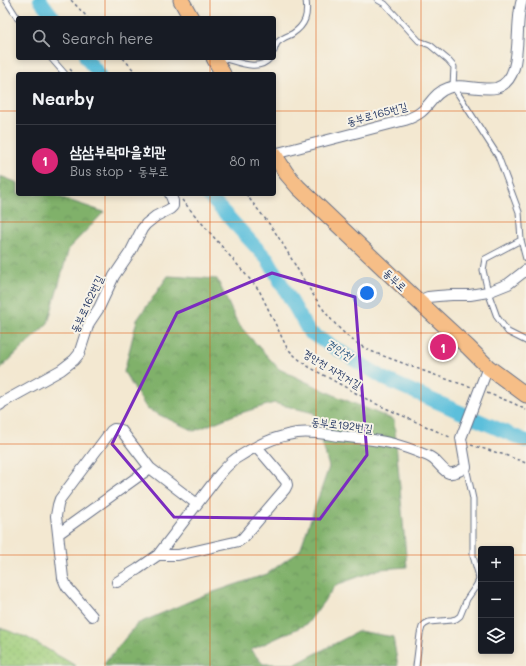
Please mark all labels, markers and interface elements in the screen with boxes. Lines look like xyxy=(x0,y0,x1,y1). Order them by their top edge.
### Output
search box xyxy=(16,16,276,60)
icon: search xyxy=(30,27,52,49)
text: Search here xyxy=(62,28,153,48)
text: Nearby xyxy=(32,87,94,109)
street label: 동부로165번길 xyxy=(345,98,409,129)
text: 삼삼부락마을회관 xyxy=(70,141,167,161)
text: 1 xyxy=(42,152,48,169)
text: 80 m xyxy=(230,152,260,169)
text: Bus stop · 동부로 xyxy=(70,162,169,179)
street label: 동부로 xyxy=(381,265,410,294)
street label: 동부로162번길 xyxy=(67,272,106,335)
your location xyxy=(357,283,377,303)
pin: 1 xyxy=(430,332,456,362)
water label: 경안천 xyxy=(323,335,357,364)
street label: 경안천 자전거길 xyxy=(300,345,364,392)
street label: 동부로192번길 xyxy=(310,413,374,436)
map controls xyxy=(478,546,514,654)
button: + xyxy=(478,546,514,582)
button: − xyxy=(478,582,514,618)
button: layers xyxy=(478,618,514,654)

